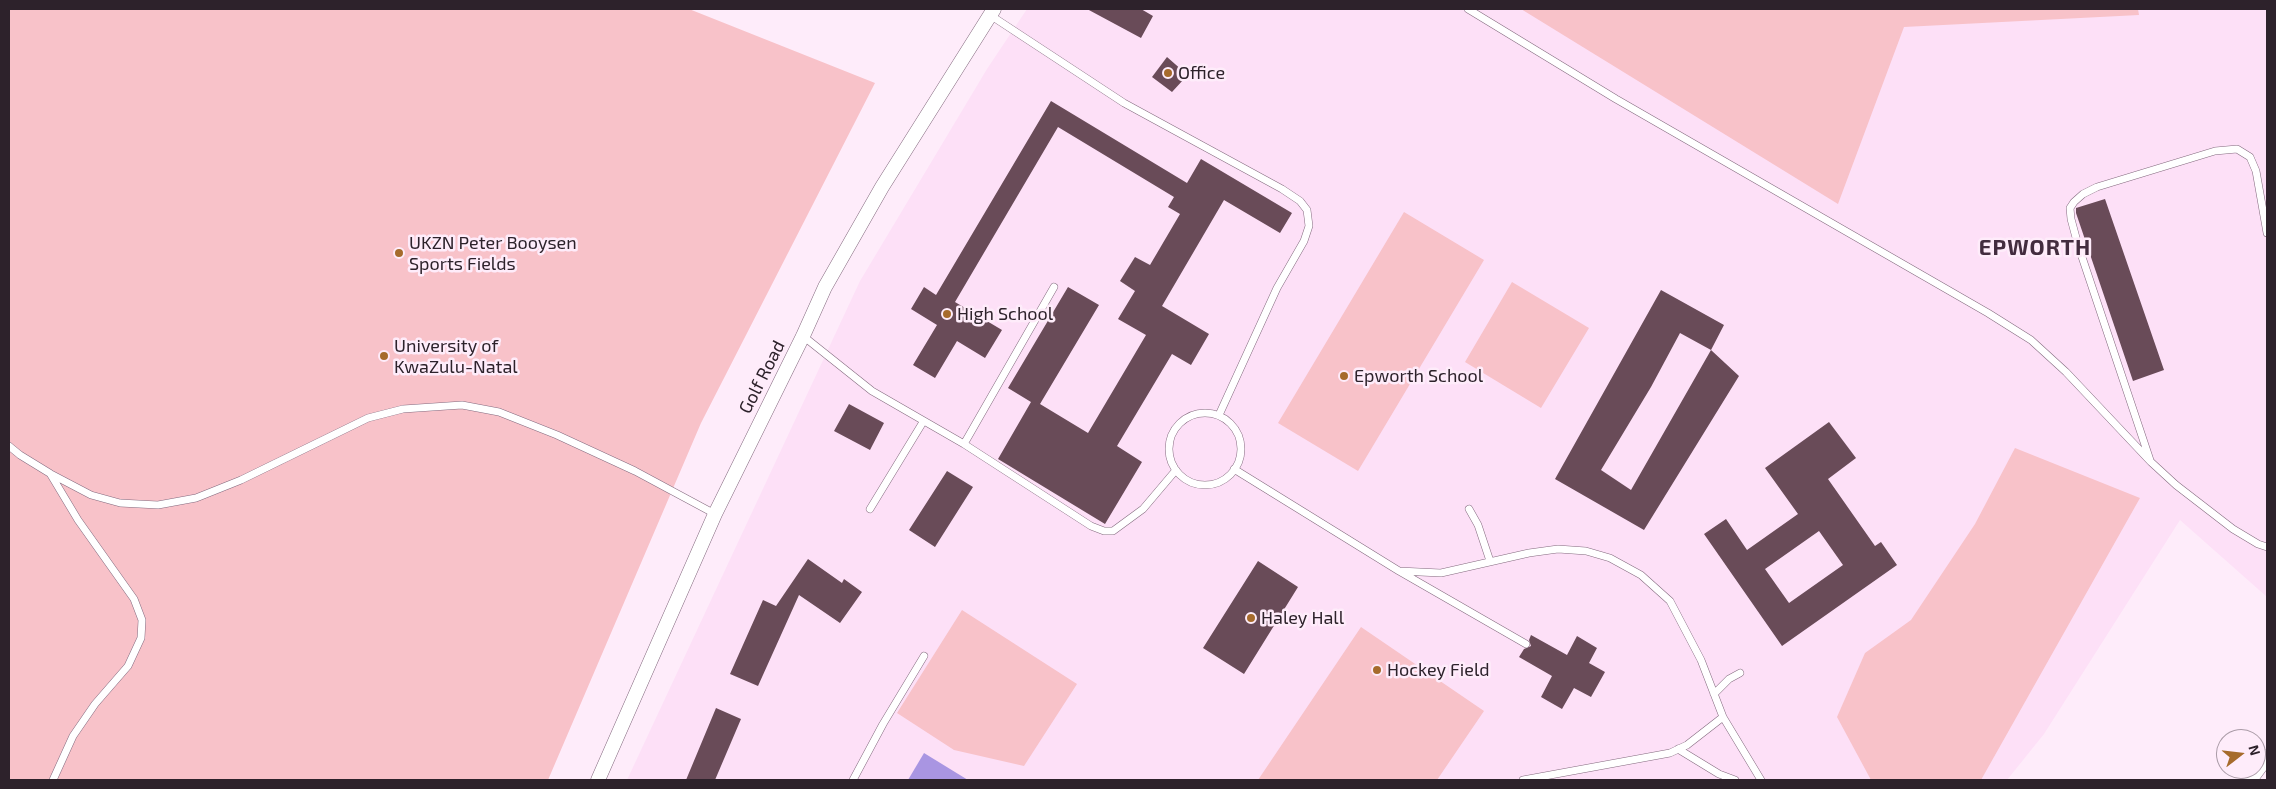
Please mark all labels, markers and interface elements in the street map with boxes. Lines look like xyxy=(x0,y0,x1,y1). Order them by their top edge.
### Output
place label: Office xyxy=(1178,62,1225,84)
marker: Office xyxy=(1162,67,1174,79)
place label: UKZN Peter Booysen Sports Fields xyxy=(409,232,577,274)
district label: EPWORTH xyxy=(1978,235,2092,261)
marker: UKZN Peter Booysen Sports Fields xyxy=(393,247,405,259)
place label: High School xyxy=(957,303,1053,325)
marker: High School xyxy=(941,308,953,320)
place label: University of KwaZulu-Natal xyxy=(394,335,518,378)
street label: Golf Road xyxy=(734,337,790,417)
marker: University of KwaZulu-Natal xyxy=(378,350,390,362)
place label: Epworth School xyxy=(1354,365,1483,387)
marker: Epworth School xyxy=(1338,370,1350,382)
place label: Haley Hall xyxy=(1261,607,1344,629)
marker: Haley Hall xyxy=(1245,612,1257,624)
place label: Hockey Field xyxy=(1387,659,1490,681)
marker: Hockey Field xyxy=(1371,664,1383,676)
north arrow xyxy=(2216,729,2266,779)
text: N xyxy=(2245,743,2265,757)

